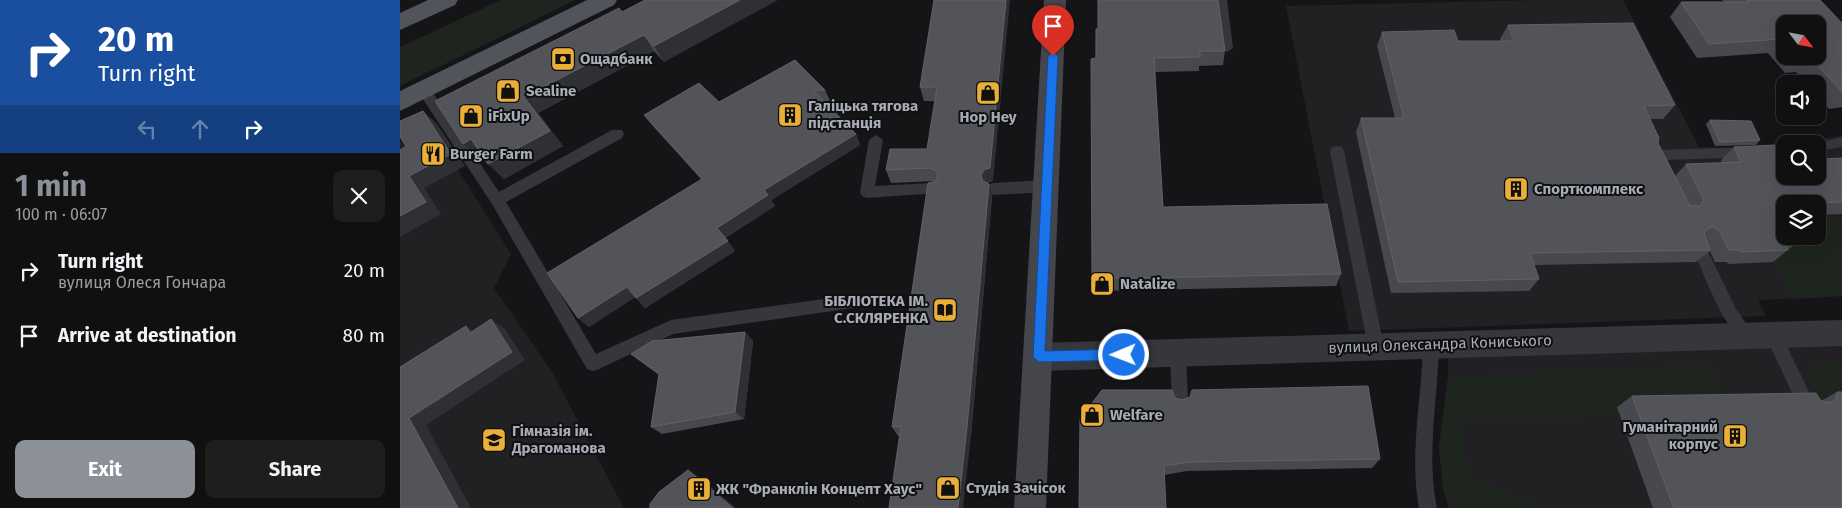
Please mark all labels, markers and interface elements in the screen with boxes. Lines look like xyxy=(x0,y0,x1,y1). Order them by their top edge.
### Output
pin xyxy=(1032,5,1074,56)
icon: arrive xyxy=(1039,12,1067,40)
north arrow xyxy=(1776,15,1826,65)
map controls xyxy=(1776,15,1826,245)
text: 20 m xyxy=(98,18,174,60)
icon: right xyxy=(15,20,80,85)
bank icon: Ощадбанк xyxy=(550,46,576,72)
place label: Ощадбанк xyxy=(580,50,653,68)
text: Turn right xyxy=(98,60,195,87)
button: sound xyxy=(1776,75,1826,125)
shop icon: Sealine xyxy=(495,78,521,104)
shop icon: Hop Hey xyxy=(975,80,1001,106)
place label: Sealine xyxy=(526,82,576,100)
place label: Галiцька тягова пiдстанцiя xyxy=(808,97,918,132)
building icon: Галiцька тягова пiдстанцiя xyxy=(777,102,803,128)
shop icon: iFixUp xyxy=(458,103,484,129)
place label: iFixUp xyxy=(488,107,530,125)
place label: Hop Hey xyxy=(959,108,1017,126)
icon: left xyxy=(133,115,161,143)
icon: ahead xyxy=(186,115,214,143)
icon: right xyxy=(239,115,267,143)
button: search xyxy=(1776,135,1826,185)
restaurant icon: Burger Farm xyxy=(420,141,446,167)
place label: Burger Farm xyxy=(450,145,533,163)
text: 1 min xyxy=(15,168,87,204)
button: close xyxy=(333,170,385,222)
building icon: Спорткомплекс xyxy=(1503,176,1529,202)
place label: Спорткомплекс xyxy=(1534,180,1644,198)
button: layers xyxy=(1776,195,1826,245)
text: 100 m · 06:07 xyxy=(15,205,107,224)
text: Turn right xyxy=(58,250,143,273)
icon: right xyxy=(15,257,43,285)
text: 20 m xyxy=(344,259,385,282)
shop icon: Natalize xyxy=(1089,271,1115,297)
text: вулиця Олеся Гончара xyxy=(58,273,226,292)
place label: Natalize xyxy=(1120,275,1176,293)
place label: БІБЛІОТЕКА ІМ. С.СКЛЯРЕНКА xyxy=(824,292,929,327)
library icon: БІБЛІОТЕКА ІМ. С.СКЛЯРЕНКА xyxy=(932,297,958,323)
icon: arrive xyxy=(15,322,43,350)
text: Arrive at destination xyxy=(58,324,237,347)
text: 80 m xyxy=(343,324,385,347)
position arrow xyxy=(1097,328,1149,380)
street label: вулиця Олександра Кониського xyxy=(1328,331,1552,357)
shop icon: Welfarе xyxy=(1079,402,1105,428)
place label: Welfarе xyxy=(1110,406,1163,424)
place label: Гуманітарний корпус xyxy=(1622,418,1719,453)
place label: Гімназія ім. Драгоманова xyxy=(511,422,606,457)
building icon: Гуманітарний корпус xyxy=(1722,423,1748,449)
school or university icon: Гімназія ім. Драгоманова xyxy=(481,427,507,453)
button: Exit xyxy=(15,440,195,498)
button: Share xyxy=(205,440,385,498)
shop icon: Студія Зачісок xyxy=(935,475,961,501)
building icon: ЖК "Франклін Концепт Хаус" xyxy=(686,476,712,502)
place label: Студія Зачісок xyxy=(966,479,1067,497)
place label: ЖК "Франклін Концепт Хаус" xyxy=(715,480,922,498)

